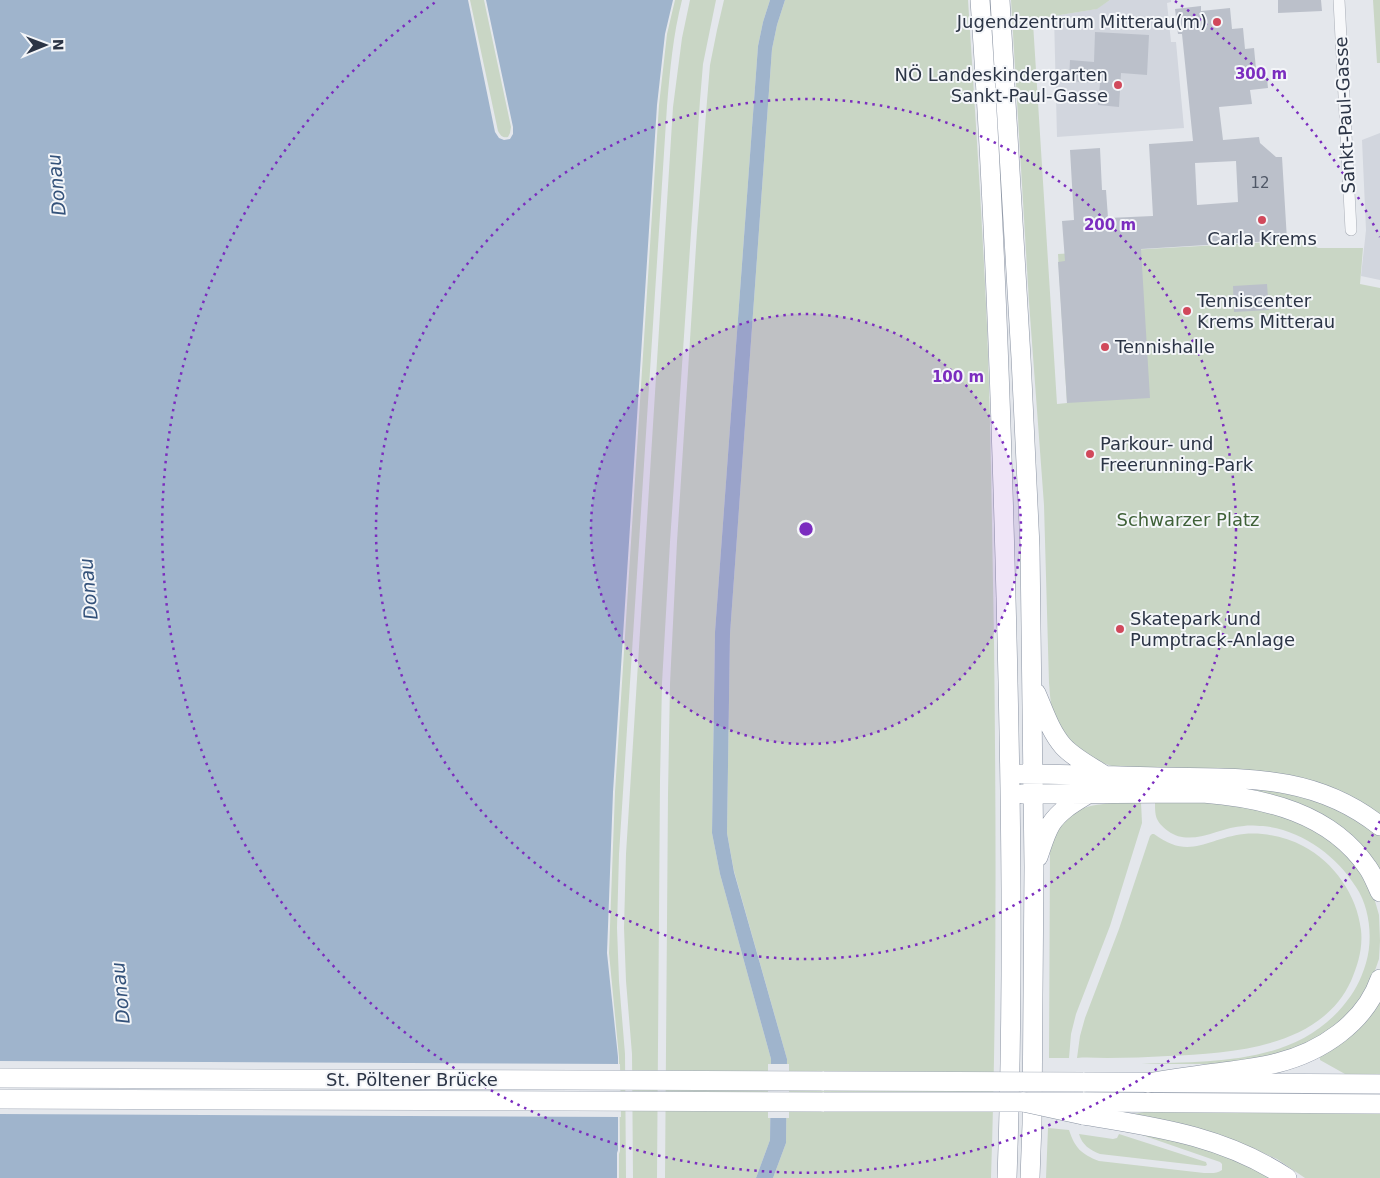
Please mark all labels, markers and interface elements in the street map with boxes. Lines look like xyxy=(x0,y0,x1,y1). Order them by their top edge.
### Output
place label: Jugendzentrum Mitterau(m) xyxy=(956,11,1207,32)
marker: Jugendzentrum Mitterau(m) xyxy=(1211,16,1223,28)
north arrow xyxy=(20,20,70,70)
street label: Sankt-Paul-Gasse xyxy=(1330,36,1359,194)
text: N xyxy=(50,39,66,51)
place label: NÖ Landeskindergarten Sankt-Paul-Gasse xyxy=(894,64,1108,106)
text: 300 m xyxy=(1235,65,1287,83)
marker: NÖ Landeskindergarten Sankt-Paul-Gasse xyxy=(1112,79,1124,91)
water label: Donau xyxy=(42,153,70,217)
house number: 12 xyxy=(1250,174,1270,192)
marker: Carla Krems xyxy=(1256,214,1268,226)
text: 200 m xyxy=(1084,216,1136,234)
place label: Carla Krems xyxy=(1207,228,1317,249)
place label: Tenniscenter Krems Mitterau xyxy=(1196,290,1335,332)
marker: Tenniscenter Krems Mitterau xyxy=(1181,305,1193,317)
place label: Tennishalle xyxy=(1114,336,1215,357)
marker: Tennishalle xyxy=(1099,341,1111,353)
text: 100 m xyxy=(932,368,984,386)
place label: Parkour- und Freerunning-Park xyxy=(1100,433,1254,475)
marker: Parkour- und Freerunning-Park xyxy=(1084,448,1096,460)
park label: Schwarzer Platz xyxy=(1117,509,1259,530)
centre of rings xyxy=(797,520,815,538)
water label: Donau xyxy=(74,557,102,621)
place label: Skatepark und Pumptrack-Anlage xyxy=(1130,608,1295,650)
marker: Skatepark und Pumptrack-Anlage xyxy=(1114,623,1126,635)
water label: Donau xyxy=(106,961,134,1025)
street label: St. Pöltener Brücke xyxy=(326,1069,498,1090)

